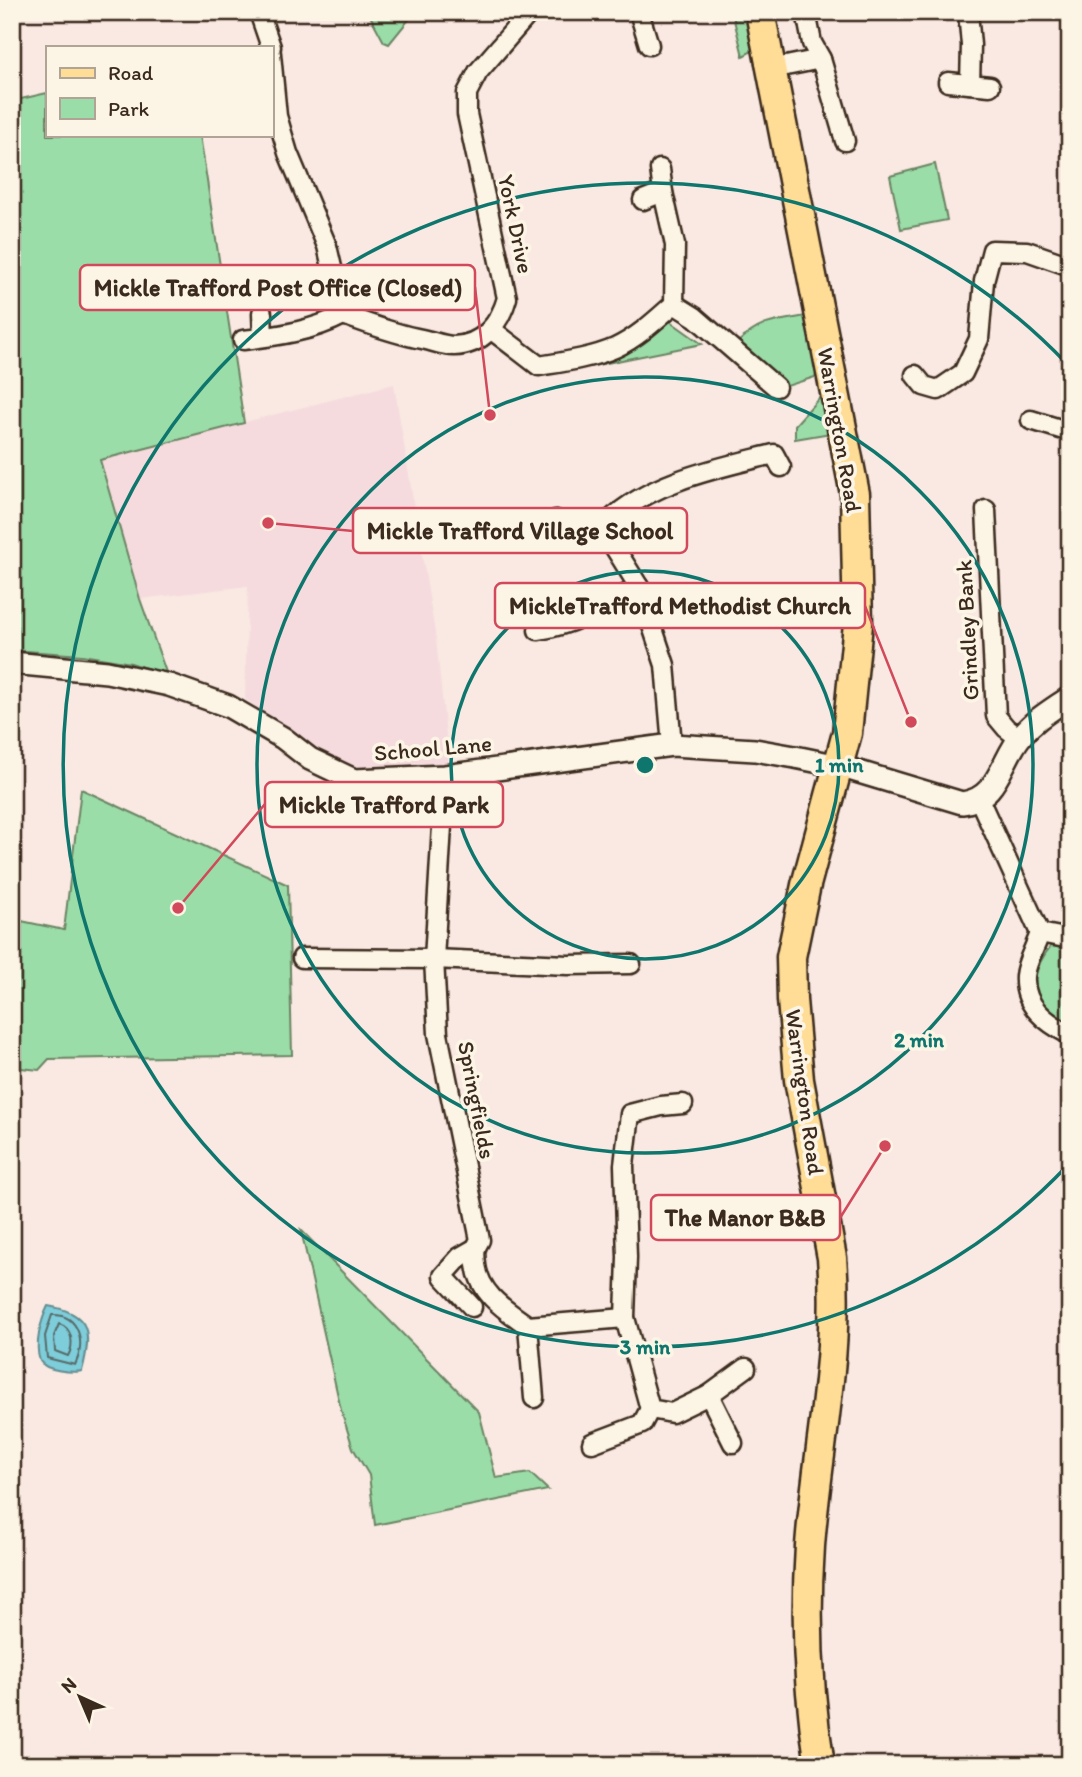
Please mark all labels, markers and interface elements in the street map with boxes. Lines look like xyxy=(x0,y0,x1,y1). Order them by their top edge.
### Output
legend xyxy=(46,46,273,136)
text: Road xyxy=(108,60,154,85)
text: Park xyxy=(108,96,150,121)
street label: York Drive xyxy=(492,172,540,276)
callout: Mickle Trafford Post Office (Closed) xyxy=(80,265,475,310)
text: Mickle Trafford Post Office (Closed) xyxy=(94,273,462,303)
street label: Warrington Road xyxy=(812,345,868,515)
callout: Mickle Trafford Village School xyxy=(353,508,687,553)
text: Mickle Trafford Village School xyxy=(367,516,674,546)
street label: Grindley Bank xyxy=(949,559,985,701)
callout: MickleTrafford Methodist Church xyxy=(495,583,865,628)
text: MickleTrafford Methodist Church xyxy=(509,591,851,620)
street label: School Lane xyxy=(373,729,493,767)
text: 1 min xyxy=(815,752,864,777)
centre of rings xyxy=(633,753,657,777)
callout: Mickle Trafford Park xyxy=(265,782,503,827)
text: Mickle Trafford Park xyxy=(279,790,490,819)
street label: Warrington Road xyxy=(779,1007,831,1177)
text: 2 min xyxy=(894,1027,945,1052)
street label: Springfields xyxy=(452,1039,502,1161)
callout: The Manor B&B xyxy=(651,1195,840,1240)
text: The Manor B&B xyxy=(663,1203,826,1232)
text: 3 min xyxy=(620,1334,671,1359)
north arrow xyxy=(46,1662,116,1732)
text: N xyxy=(56,1672,81,1698)

